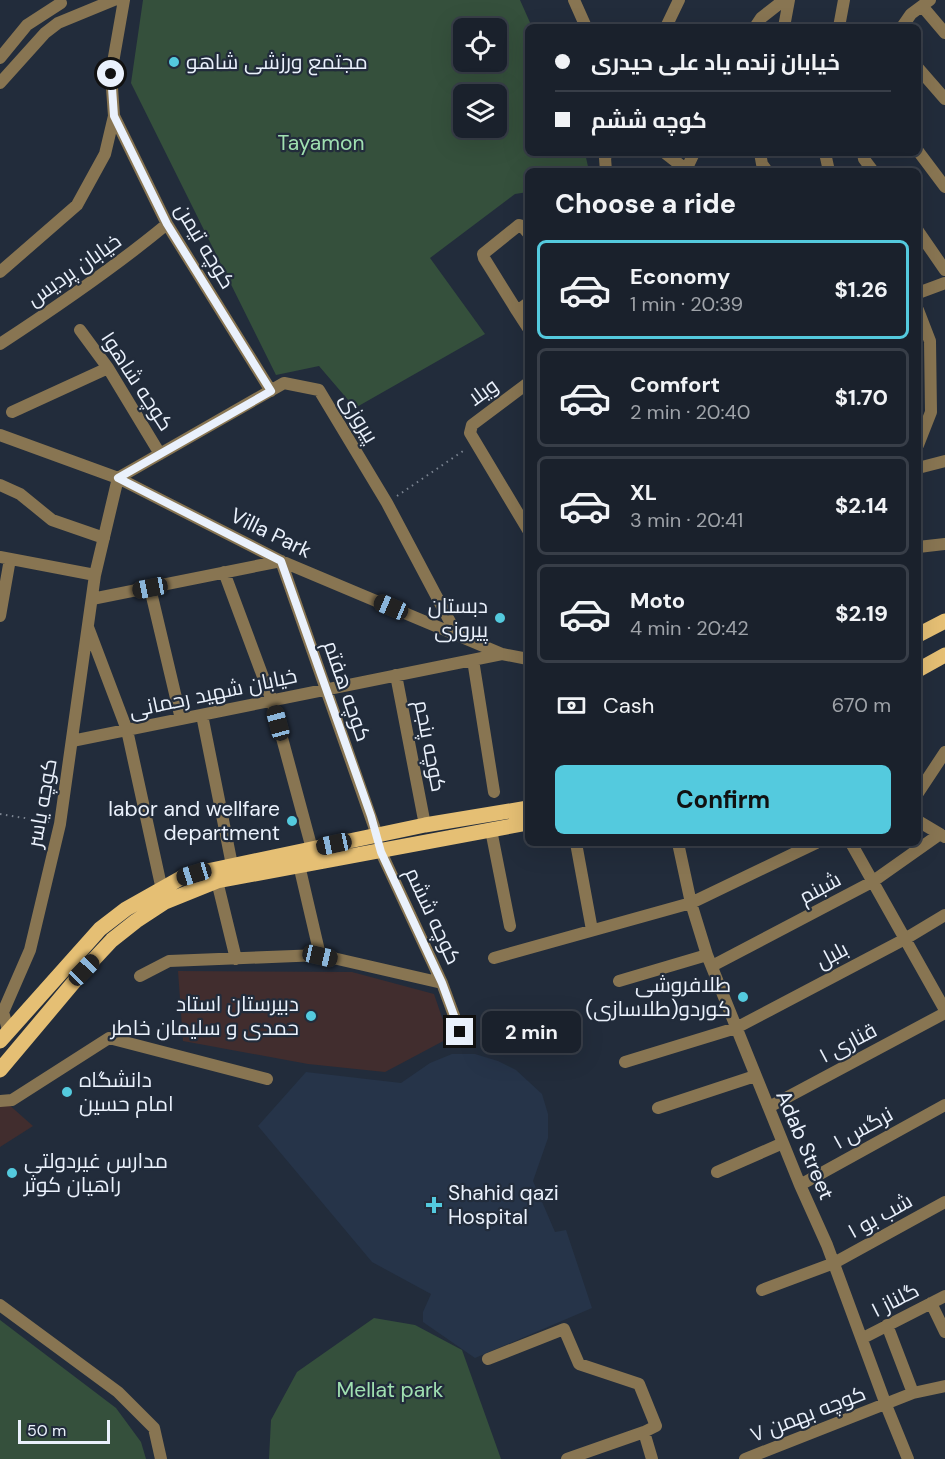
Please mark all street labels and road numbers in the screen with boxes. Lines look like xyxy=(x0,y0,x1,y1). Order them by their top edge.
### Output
street label: کوچه تیمن xyxy=(168,198,242,294)
street label: خیابان پردیس xyxy=(21,227,127,313)
street label: کوچه شاهو۱ xyxy=(94,326,180,436)
street label: ویلا xyxy=(462,372,504,412)
street label: پیروزی xyxy=(333,388,385,449)
street label: Villa Park xyxy=(226,501,317,565)
street label: کوچه هفتم xyxy=(317,637,377,745)
street label: خیابان شهید رحمانی xyxy=(126,661,300,725)
street label: کوچه پنجم xyxy=(407,698,453,794)
street label: کوچه یاسر xyxy=(20,756,64,851)
street label: کوچه ششم xyxy=(398,863,468,969)
street label: شبنم xyxy=(794,865,846,911)
street label: بلبل xyxy=(811,935,853,975)
street label: قناری ۱ xyxy=(814,1016,882,1070)
street label: Adab Street xyxy=(769,1086,841,1204)
street label: نرگس ۱ xyxy=(828,1100,898,1156)
street label: شب بو ۱ xyxy=(843,1187,917,1245)
street label: گلناز ۱ xyxy=(866,1276,924,1324)
street label: کوچه بهمن ۷ xyxy=(746,1379,870,1449)

